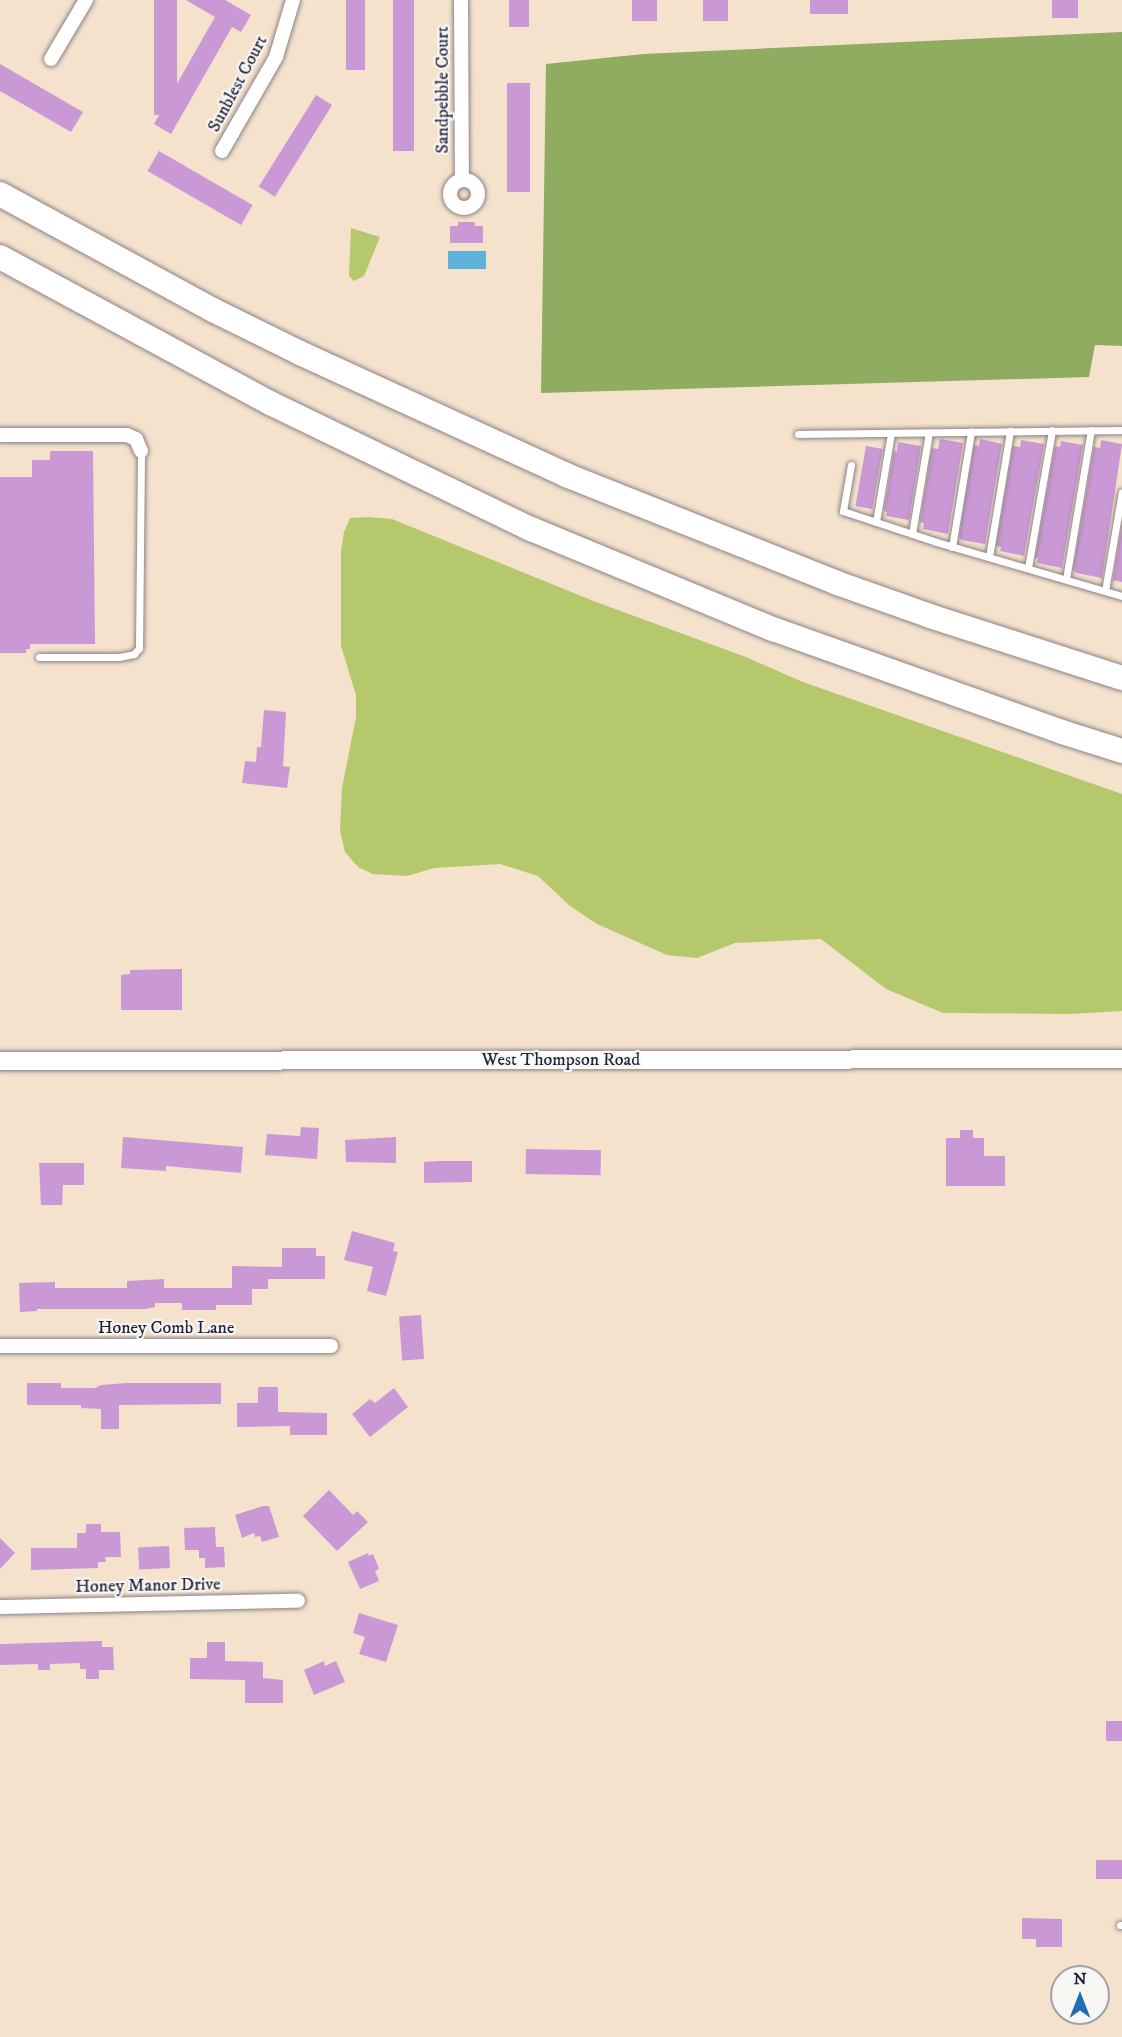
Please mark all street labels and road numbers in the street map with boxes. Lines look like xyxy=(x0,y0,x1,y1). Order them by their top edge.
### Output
street label: Sandpebble Court xyxy=(432,26,454,154)
street label: Sunblest Court xyxy=(204,32,272,136)
street label: West Thompson Road xyxy=(482,1049,640,1071)
street label: Honey Comb Lane xyxy=(98,1317,234,1339)
street label: Honey Manor Drive xyxy=(75,1574,221,1598)

